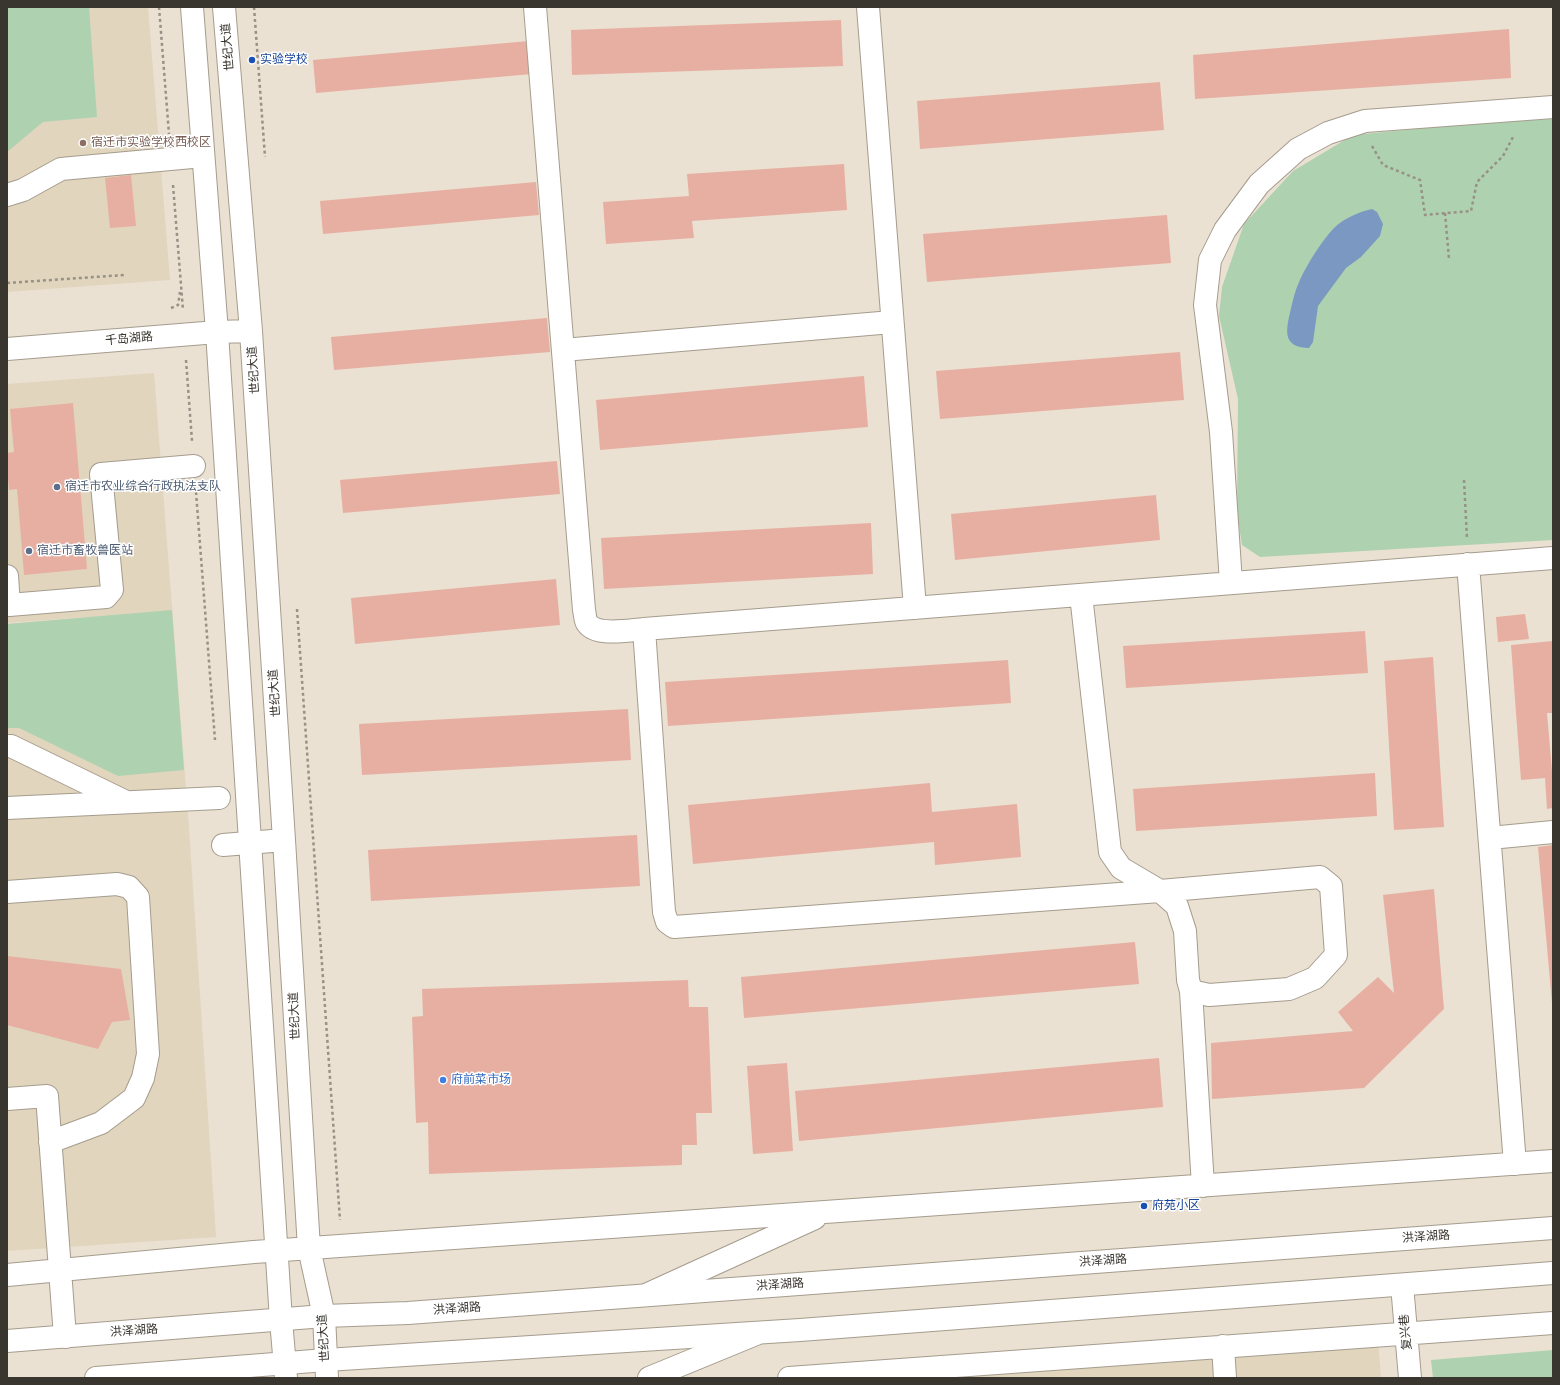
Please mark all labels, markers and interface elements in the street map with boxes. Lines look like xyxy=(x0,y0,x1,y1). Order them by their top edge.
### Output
street label: 世纪大道 xyxy=(219,22,237,72)
place label: 实验学校 xyxy=(260,53,308,67)
marker: 实验学校 xyxy=(247,55,257,65)
place label: 宿迁市实验学校西校区 xyxy=(91,136,211,150)
marker: 宿迁市实验学校西校区 xyxy=(78,138,88,148)
street label: 千岛湖路 xyxy=(104,330,154,348)
street label: 世纪大道 xyxy=(245,346,263,394)
place label: 宿迁市农业综合行政执法支队 xyxy=(65,480,221,494)
marker: 宿迁市农业综合行政执法支队 xyxy=(52,482,62,492)
place label: 宿迁市畜牧兽医站 xyxy=(37,544,133,558)
marker: 宿迁市畜牧兽医站 xyxy=(24,546,34,556)
street label: 世纪大道 xyxy=(266,669,284,717)
street label: 世纪大道 xyxy=(287,992,303,1040)
place label: 府前菜市场 xyxy=(451,1073,511,1087)
marker: 府前菜市场 xyxy=(438,1075,448,1085)
place label: 府苑小区 xyxy=(1152,1199,1200,1213)
marker: 府苑小区 xyxy=(1139,1201,1149,1211)
street label: 洪泽湖路 xyxy=(1402,1228,1450,1246)
street label: 洪泽湖路 xyxy=(1079,1252,1127,1270)
street label: 洪泽湖路 xyxy=(756,1276,804,1294)
street label: 洪泽湖路 xyxy=(433,1300,481,1318)
street label: 复兴巷 xyxy=(1397,1313,1415,1351)
street label: 世纪大道 xyxy=(315,1314,333,1362)
street label: 洪泽湖路 xyxy=(110,1322,158,1340)

